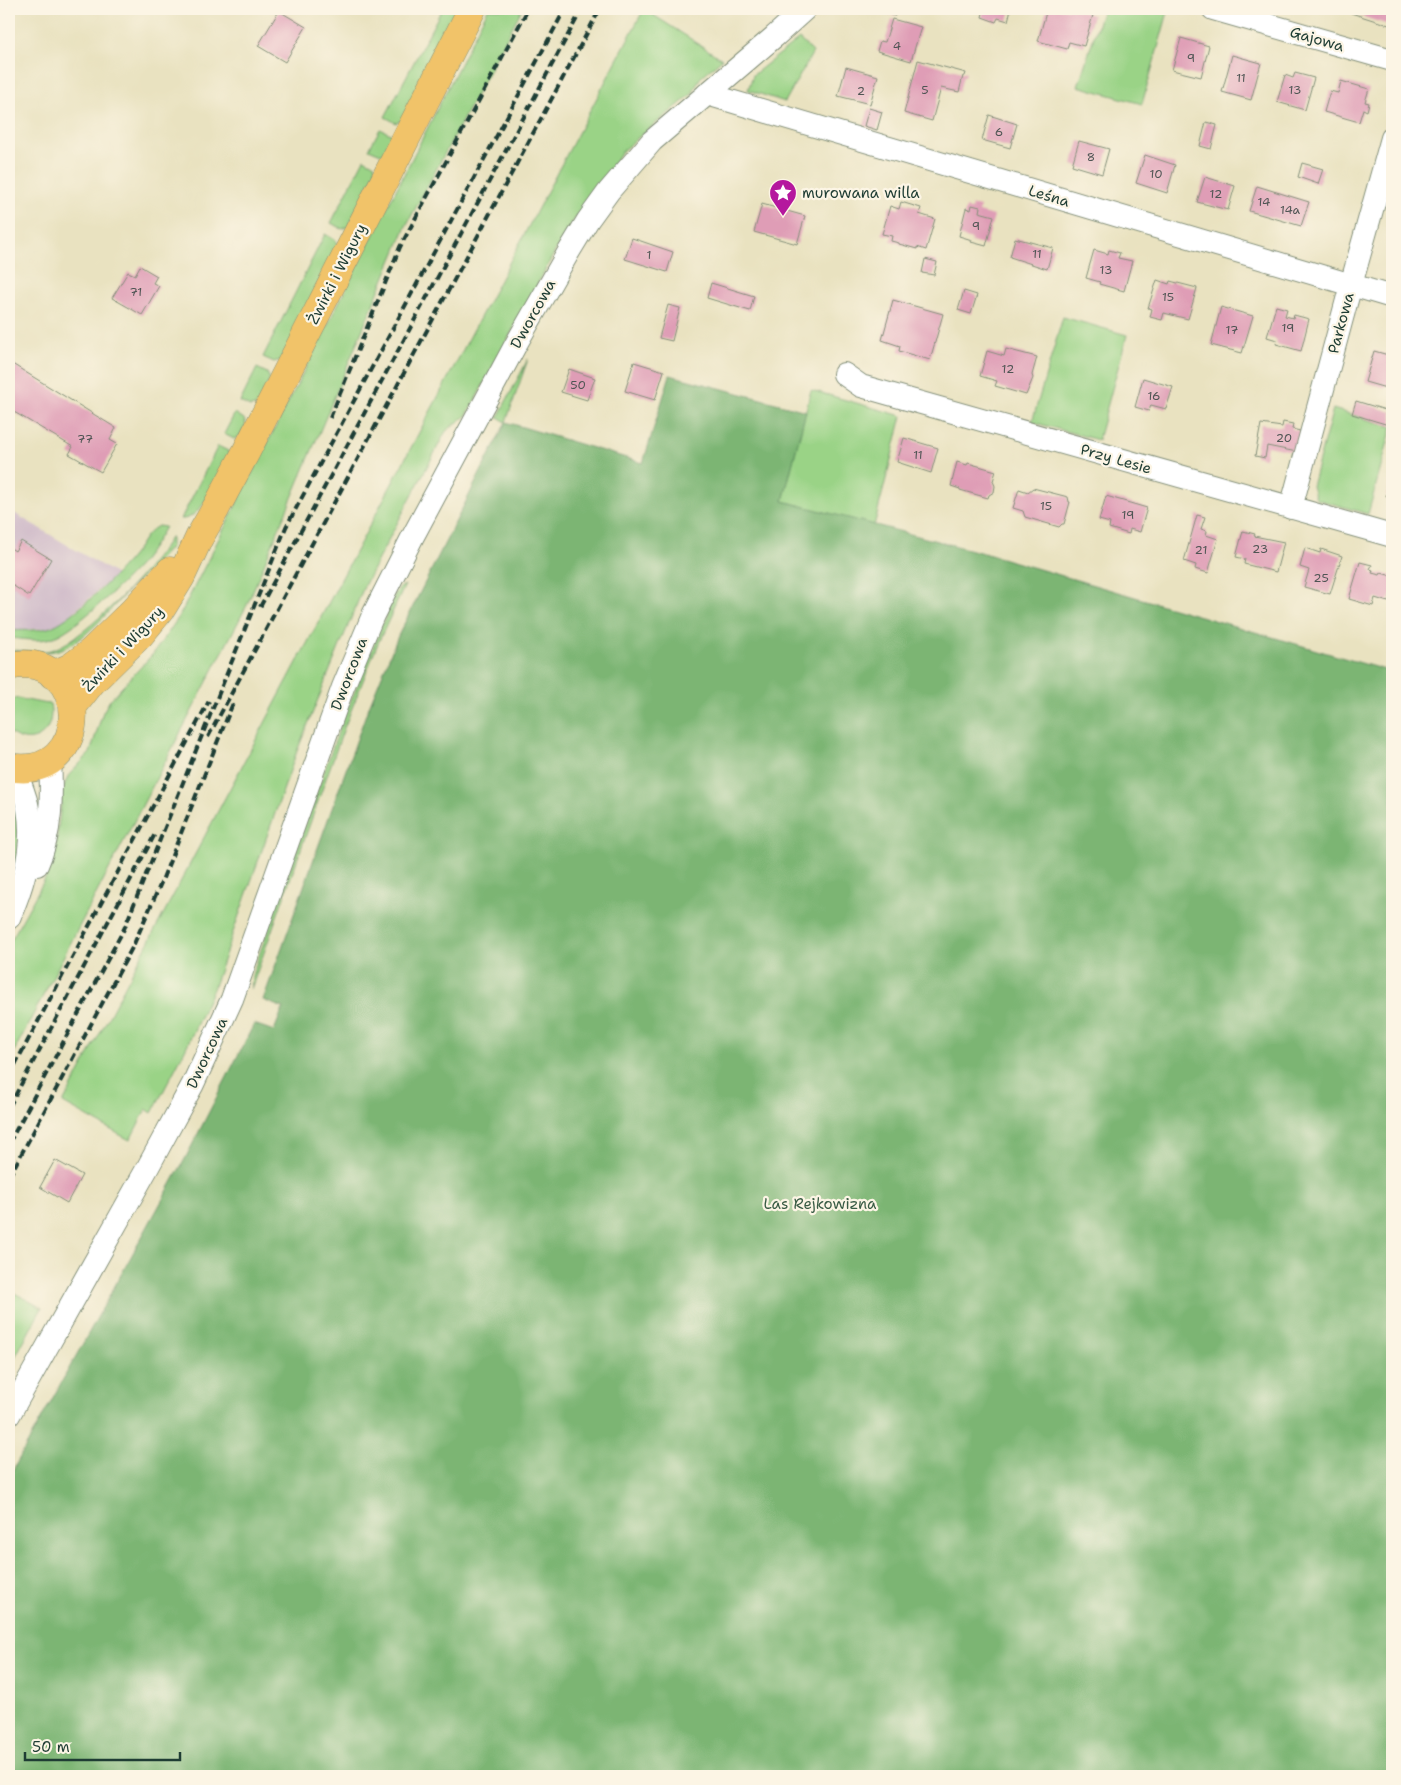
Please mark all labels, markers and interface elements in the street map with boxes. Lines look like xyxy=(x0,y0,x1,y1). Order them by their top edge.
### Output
street label: Gajowa xyxy=(1288,22,1347,56)
house number: 4 xyxy=(893,38,901,54)
house number: 9 xyxy=(1187,50,1195,66)
house number: 11 xyxy=(1236,70,1246,86)
house number: 5 xyxy=(921,82,929,98)
house number: 13 xyxy=(1289,82,1301,98)
house number: 2 xyxy=(857,83,865,99)
house number: 6 xyxy=(995,124,1003,140)
house number: 8 xyxy=(1087,149,1095,165)
house number: 10 xyxy=(1149,166,1163,182)
place icon: murowana willa xyxy=(768,178,798,217)
street label: Leśna xyxy=(1026,180,1073,212)
place label: murowana willa xyxy=(802,183,920,203)
house number: 12 xyxy=(1210,186,1222,202)
house number: 14 xyxy=(1258,194,1270,210)
house number: 14a xyxy=(1280,202,1301,218)
house number: 9 xyxy=(972,218,980,234)
street label: Żwirki i Wigury xyxy=(303,220,371,328)
house number: 11 xyxy=(1032,246,1042,262)
house number: 1 xyxy=(646,247,652,263)
house number: 13 xyxy=(1100,262,1112,278)
street label: Dworcowa xyxy=(506,275,561,352)
house number: 71 xyxy=(130,284,142,300)
house number: 15 xyxy=(1162,289,1174,305)
street label: Parkowa xyxy=(1323,290,1359,356)
house number: 19 xyxy=(1282,320,1294,336)
house number: 17 xyxy=(1226,322,1238,338)
house number: 12 xyxy=(1002,361,1014,377)
house number: 50 xyxy=(570,377,586,393)
house number: 16 xyxy=(1147,388,1161,404)
house number: 20 xyxy=(1276,430,1292,446)
house number: 77 xyxy=(77,431,93,447)
street label: Przy Lesie xyxy=(1078,439,1154,479)
house number: 11 xyxy=(913,447,923,463)
house number: 15 xyxy=(1040,498,1052,514)
house number: 19 xyxy=(1122,507,1134,523)
house number: 23 xyxy=(1252,541,1268,557)
house number: 21 xyxy=(1195,542,1207,558)
house number: 25 xyxy=(1313,570,1329,586)
street label: Żwirki i Wigury xyxy=(78,602,168,696)
street label: Dworcowa xyxy=(326,634,372,713)
street label: Dworcowa xyxy=(182,1014,232,1092)
park label: Las Rejkowizna xyxy=(764,1194,877,1214)
scale bar xyxy=(25,1730,180,1762)
text: 50 m xyxy=(32,1737,70,1757)

